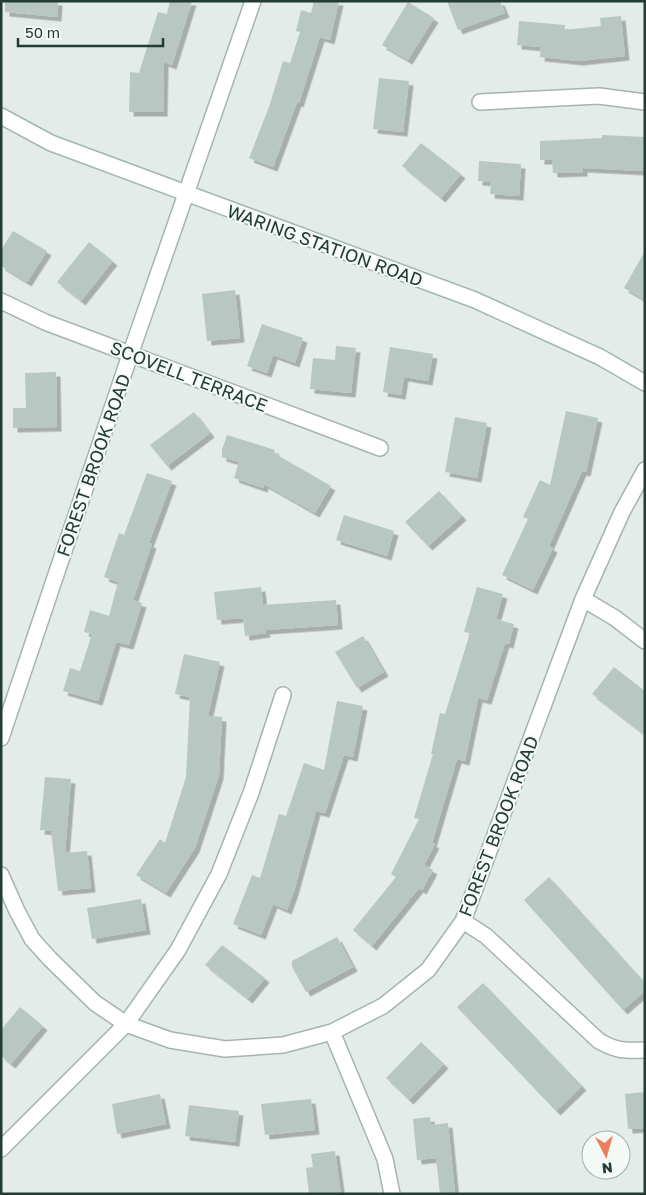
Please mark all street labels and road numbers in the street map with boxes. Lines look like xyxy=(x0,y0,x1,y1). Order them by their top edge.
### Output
street label: WARING STATION ROAD xyxy=(224,199,426,291)
street label: SCOVELL TERRACE xyxy=(107,336,271,416)
street label: FOREST BROOK ROAD xyxy=(51,371,135,559)
street label: FOREST BROOK ROAD xyxy=(453,732,543,920)

